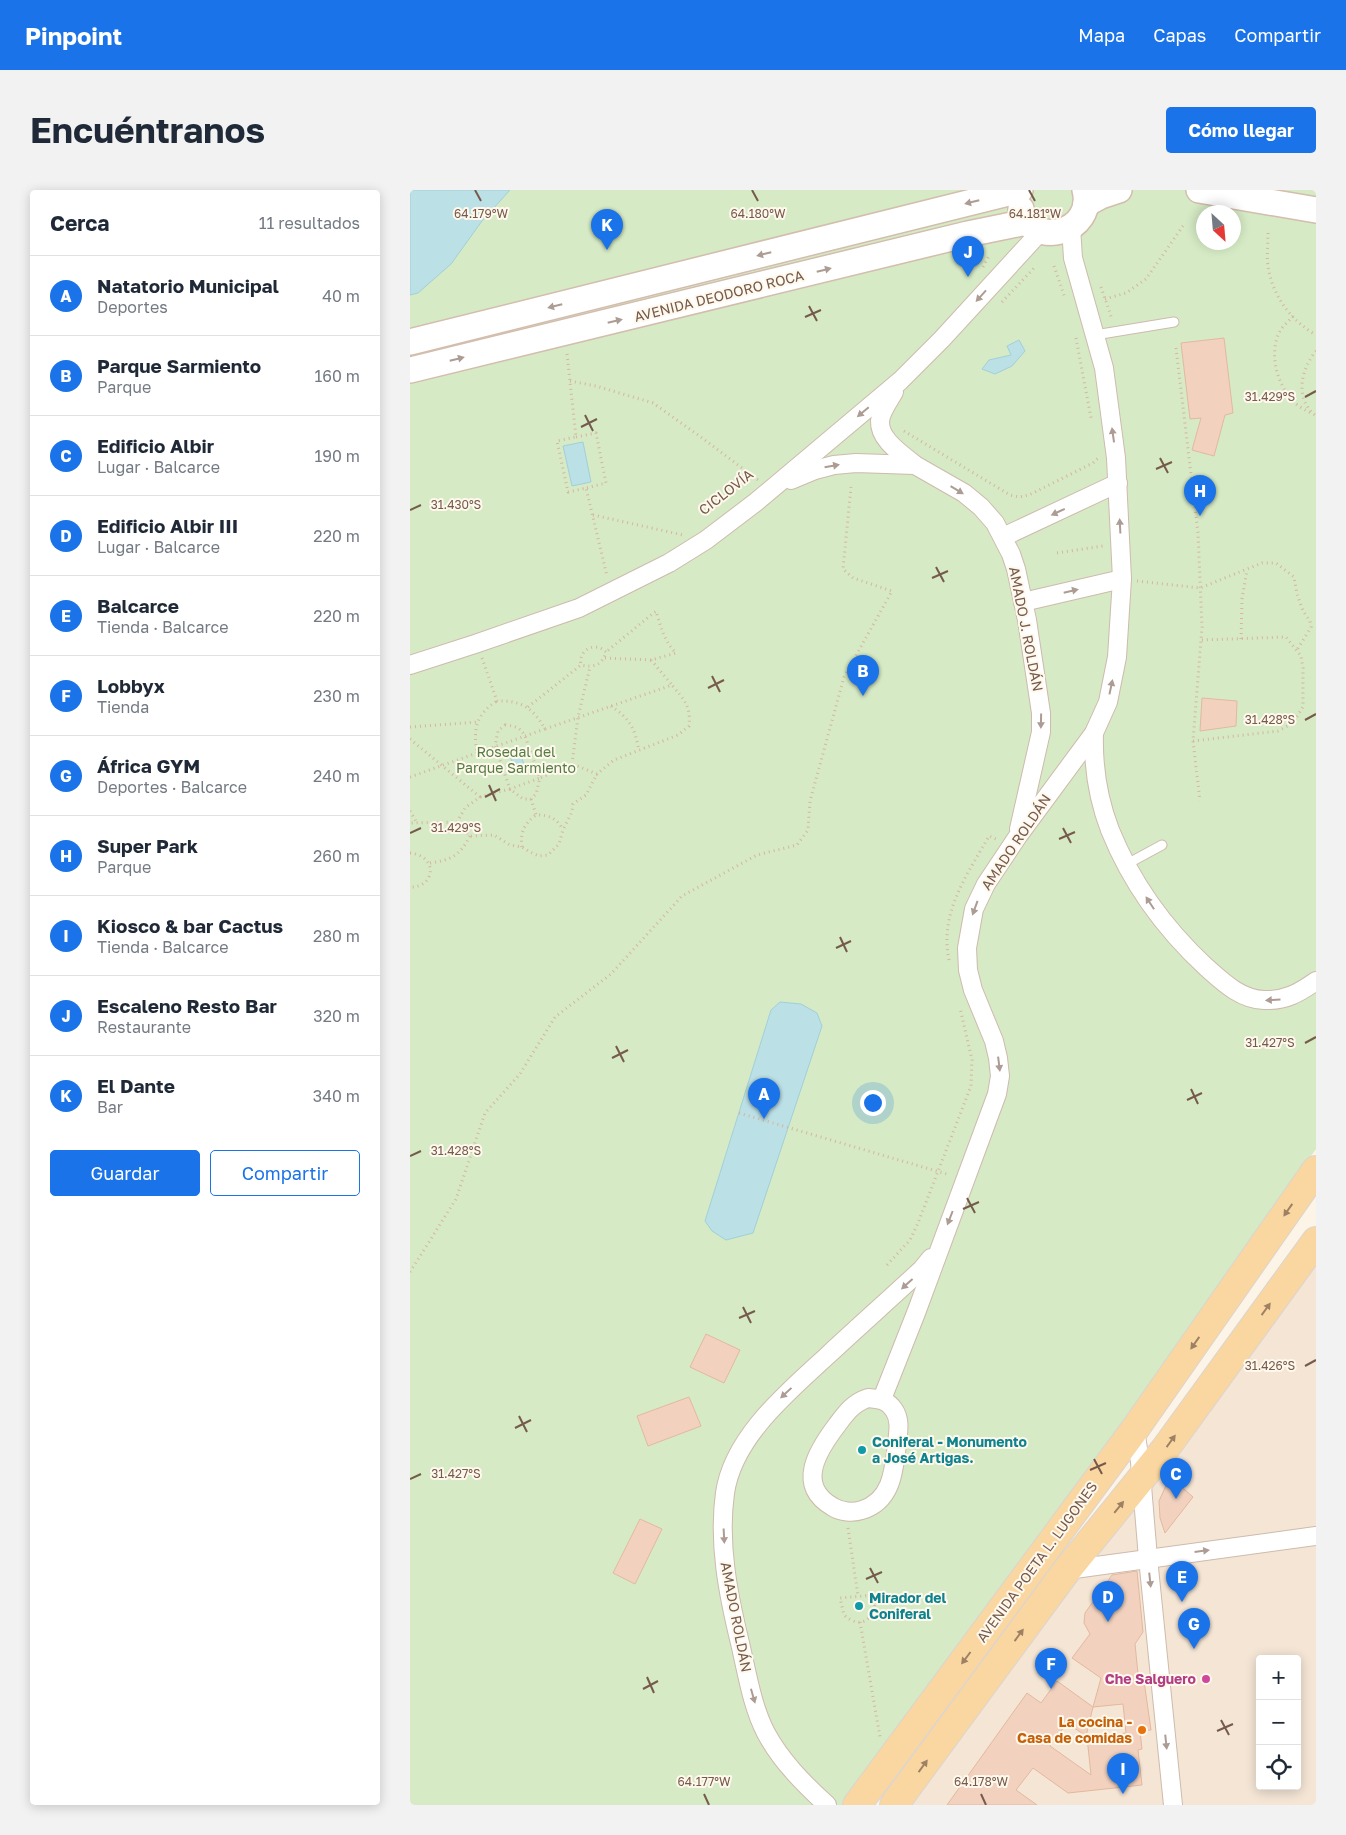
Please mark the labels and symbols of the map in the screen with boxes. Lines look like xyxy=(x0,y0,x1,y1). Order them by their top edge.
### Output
one-way arrow xyxy=(965,198,980,206)
north arrow xyxy=(1196,205,1241,250)
text: 64.179°W xyxy=(454,206,508,221)
text: 64.180°W xyxy=(731,206,786,221)
text: 64.181°W xyxy=(1009,206,1062,221)
pin: K xyxy=(591,209,623,250)
pin: J xyxy=(952,236,984,277)
one-way arrow xyxy=(756,250,771,258)
street label: AVENIDA DEODORO ROCA xyxy=(632,266,806,325)
one-way arrow xyxy=(817,266,832,274)
one-way arrow xyxy=(975,290,987,302)
one-way arrow xyxy=(548,302,563,310)
one-way arrow xyxy=(608,317,623,325)
one-way arrow xyxy=(450,355,465,363)
text: 31.429°S xyxy=(1245,389,1295,404)
one-way arrow xyxy=(856,407,869,418)
one-way arrow xyxy=(1109,427,1117,443)
one-way arrow xyxy=(824,462,839,470)
street label: CICLOVÍA xyxy=(695,465,757,518)
pin: H xyxy=(1184,475,1216,516)
one-way arrow xyxy=(951,485,964,494)
text: 31.430°S xyxy=(431,497,482,512)
one-way arrow xyxy=(1051,508,1065,516)
one-way arrow xyxy=(1115,518,1123,534)
street label: AMADO J. ROLDÁN xyxy=(1006,565,1047,693)
one-way arrow xyxy=(1063,587,1078,595)
pin: B xyxy=(847,655,879,696)
one-way arrow xyxy=(1107,680,1115,695)
text: 31.428°S xyxy=(1245,712,1296,727)
one-way arrow xyxy=(1037,713,1045,729)
park label: Rosedal del Parque Sarmiento xyxy=(456,743,576,776)
street label: AMADO ROLDÁN xyxy=(977,791,1054,893)
text: 31.429°S xyxy=(431,820,481,835)
one-way arrow xyxy=(1145,896,1155,910)
one-way arrow xyxy=(971,901,978,916)
one-way arrow xyxy=(1264,996,1280,1004)
text: 31.427°S xyxy=(1245,1035,1295,1050)
one-way arrow xyxy=(995,1057,1003,1073)
pin: A xyxy=(748,1078,780,1119)
your location xyxy=(860,1090,886,1116)
text: 31.428°S xyxy=(431,1143,482,1158)
one-way arrow xyxy=(1283,1203,1293,1217)
one-way arrow xyxy=(946,1211,954,1226)
one-way arrow xyxy=(901,1278,913,1290)
one-way arrow xyxy=(1261,1303,1271,1316)
one-way arrow xyxy=(1190,1336,1200,1350)
text: 31.426°S xyxy=(1245,1358,1295,1373)
one-way arrow xyxy=(781,1387,793,1399)
place label: Coniferal - Monumento a José Artigas. xyxy=(872,1433,1027,1466)
one-way arrow xyxy=(1166,1434,1176,1448)
marker: Coniferal - Monumento a José Artigas. xyxy=(856,1444,868,1456)
pin: C xyxy=(1160,1458,1192,1499)
text: 31.427°S xyxy=(431,1466,481,1481)
street label: AVENIDA POETA L. LUGONES xyxy=(973,1478,1101,1645)
one-way arrow xyxy=(1113,1501,1124,1514)
one-way arrow xyxy=(720,1528,728,1544)
one-way arrow xyxy=(1195,1547,1211,1555)
street label: AMADO ROLDÁN xyxy=(717,1560,756,1673)
pin: E xyxy=(1166,1561,1198,1602)
one-way arrow xyxy=(1146,1573,1154,1589)
pin: D xyxy=(1092,1581,1124,1622)
place label: Mirador del Coniferal xyxy=(869,1589,947,1622)
marker: Mirador del Coniferal xyxy=(853,1600,865,1612)
pin: G xyxy=(1178,1608,1210,1649)
one-way arrow xyxy=(1014,1628,1024,1642)
pin: F xyxy=(1035,1648,1067,1689)
one-way arrow xyxy=(960,1651,971,1664)
place label: Che Salguero xyxy=(1105,1670,1196,1687)
marker: Che Salguero xyxy=(1200,1673,1212,1685)
one-way arrow xyxy=(749,1688,757,1703)
place label: La cocina - Casa de comidas xyxy=(1017,1713,1132,1746)
marker: La cocina - Casa de comidas xyxy=(1136,1724,1148,1736)
one-way arrow xyxy=(1163,1734,1171,1750)
pin: I xyxy=(1107,1753,1139,1794)
one-way arrow xyxy=(917,1760,928,1773)
text: 64.177°W xyxy=(678,1774,731,1789)
text: 64.178°W xyxy=(954,1774,1008,1789)

